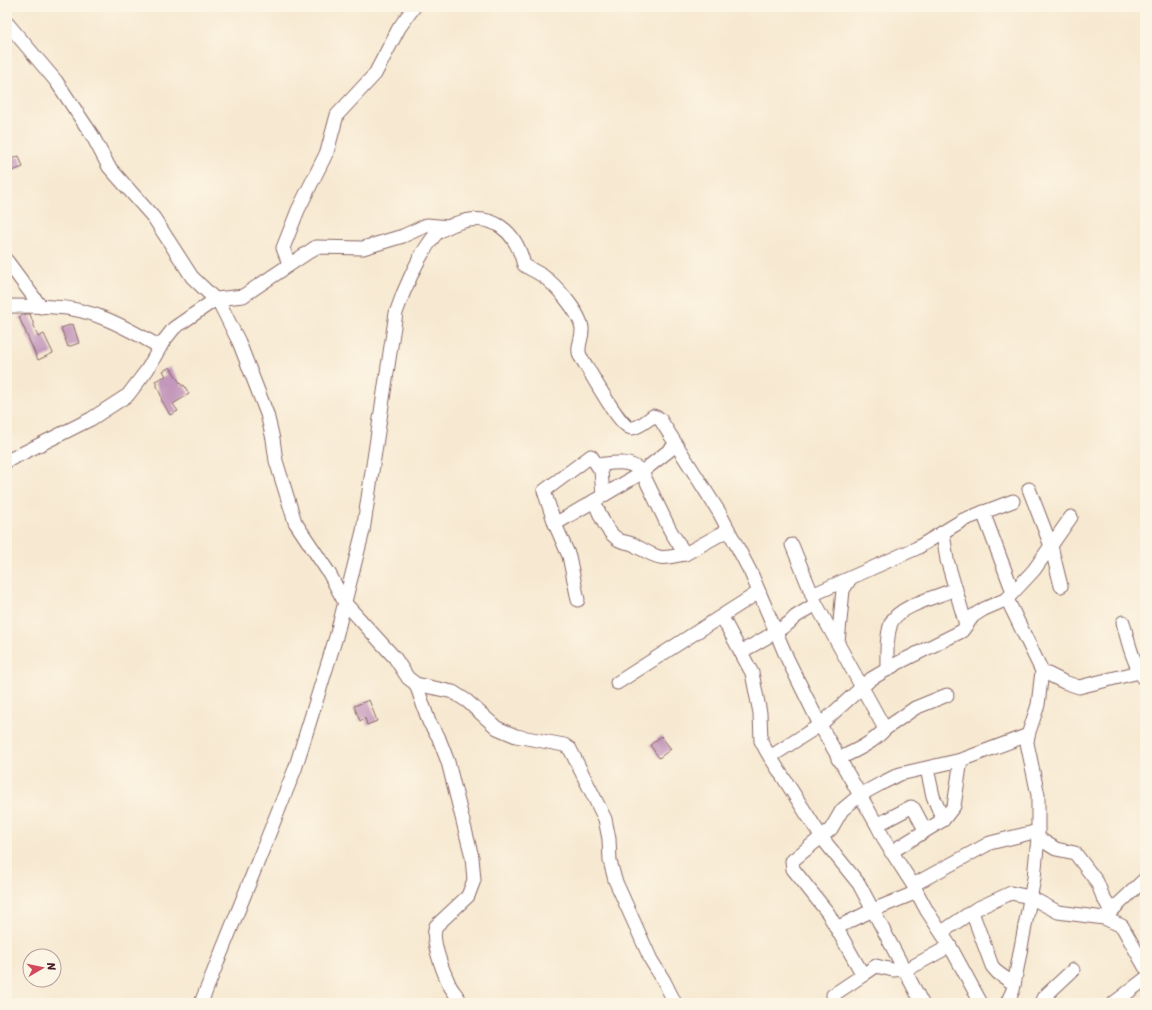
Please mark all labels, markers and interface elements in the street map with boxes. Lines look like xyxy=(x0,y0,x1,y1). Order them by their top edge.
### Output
north arrow xyxy=(22,948,62,988)
text: N xyxy=(41,960,61,972)

